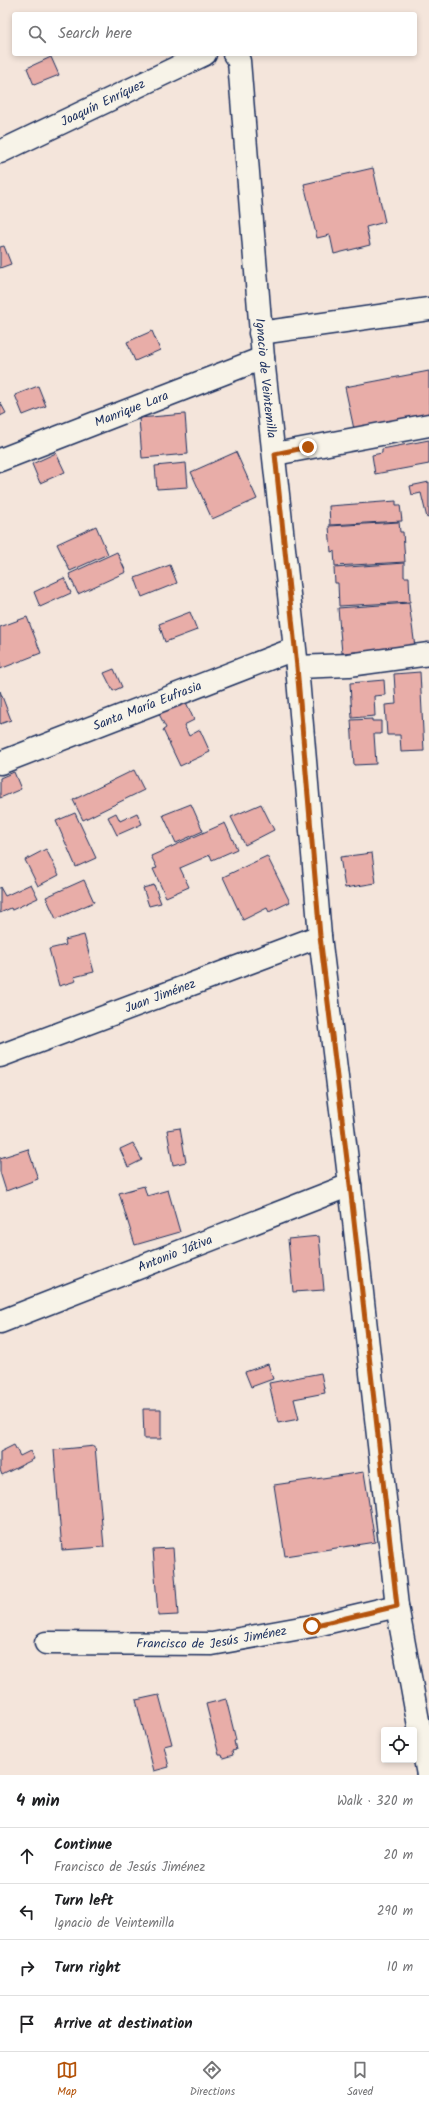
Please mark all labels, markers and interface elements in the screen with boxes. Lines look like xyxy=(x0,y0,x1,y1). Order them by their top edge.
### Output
search box xyxy=(12,12,417,56)
text: Search here xyxy=(58,22,132,46)
icon: search xyxy=(26,23,48,45)
street label: Joaquín Enríquez xyxy=(57,73,149,132)
street label: Ignacio de Veintemilla xyxy=(249,317,282,439)
street label: Manrique Lara xyxy=(91,385,172,433)
route end xyxy=(299,438,317,456)
street label: Santa María Eufrasia xyxy=(90,675,205,737)
street label: Juan Jiménez xyxy=(122,973,199,1019)
street label: Antonio Játiva xyxy=(135,1229,216,1278)
route start xyxy=(303,1617,321,1635)
street label: Francisco de Jesús Jiménez xyxy=(136,1620,289,1655)
map controls xyxy=(381,1727,417,1763)
button: locate xyxy=(381,1727,417,1763)
text: 4 min xyxy=(16,1788,60,1815)
text: Walk · 320 m xyxy=(337,1791,413,1812)
text: Continue xyxy=(54,1833,112,1857)
icon: ahead xyxy=(16,1845,38,1867)
text: 20 m xyxy=(383,1845,413,1866)
text: Francisco de Jesús Jiménez xyxy=(54,1857,205,1878)
text: Turn left xyxy=(54,1889,114,1913)
icon: left xyxy=(16,1901,38,1923)
text: 290 m xyxy=(377,1901,413,1922)
text: Ignacio de Veintemilla xyxy=(54,1913,174,1934)
text: Turn right xyxy=(54,1956,121,1980)
icon: right xyxy=(16,1957,38,1979)
text: 10 m xyxy=(387,1957,413,1978)
text: Arrive at destination xyxy=(54,2012,193,2036)
icon: arrive xyxy=(16,2013,38,2035)
tab: Map xyxy=(56,2059,78,2101)
tab: Directions xyxy=(190,2059,235,2101)
tab: Saved xyxy=(347,2059,373,2101)

